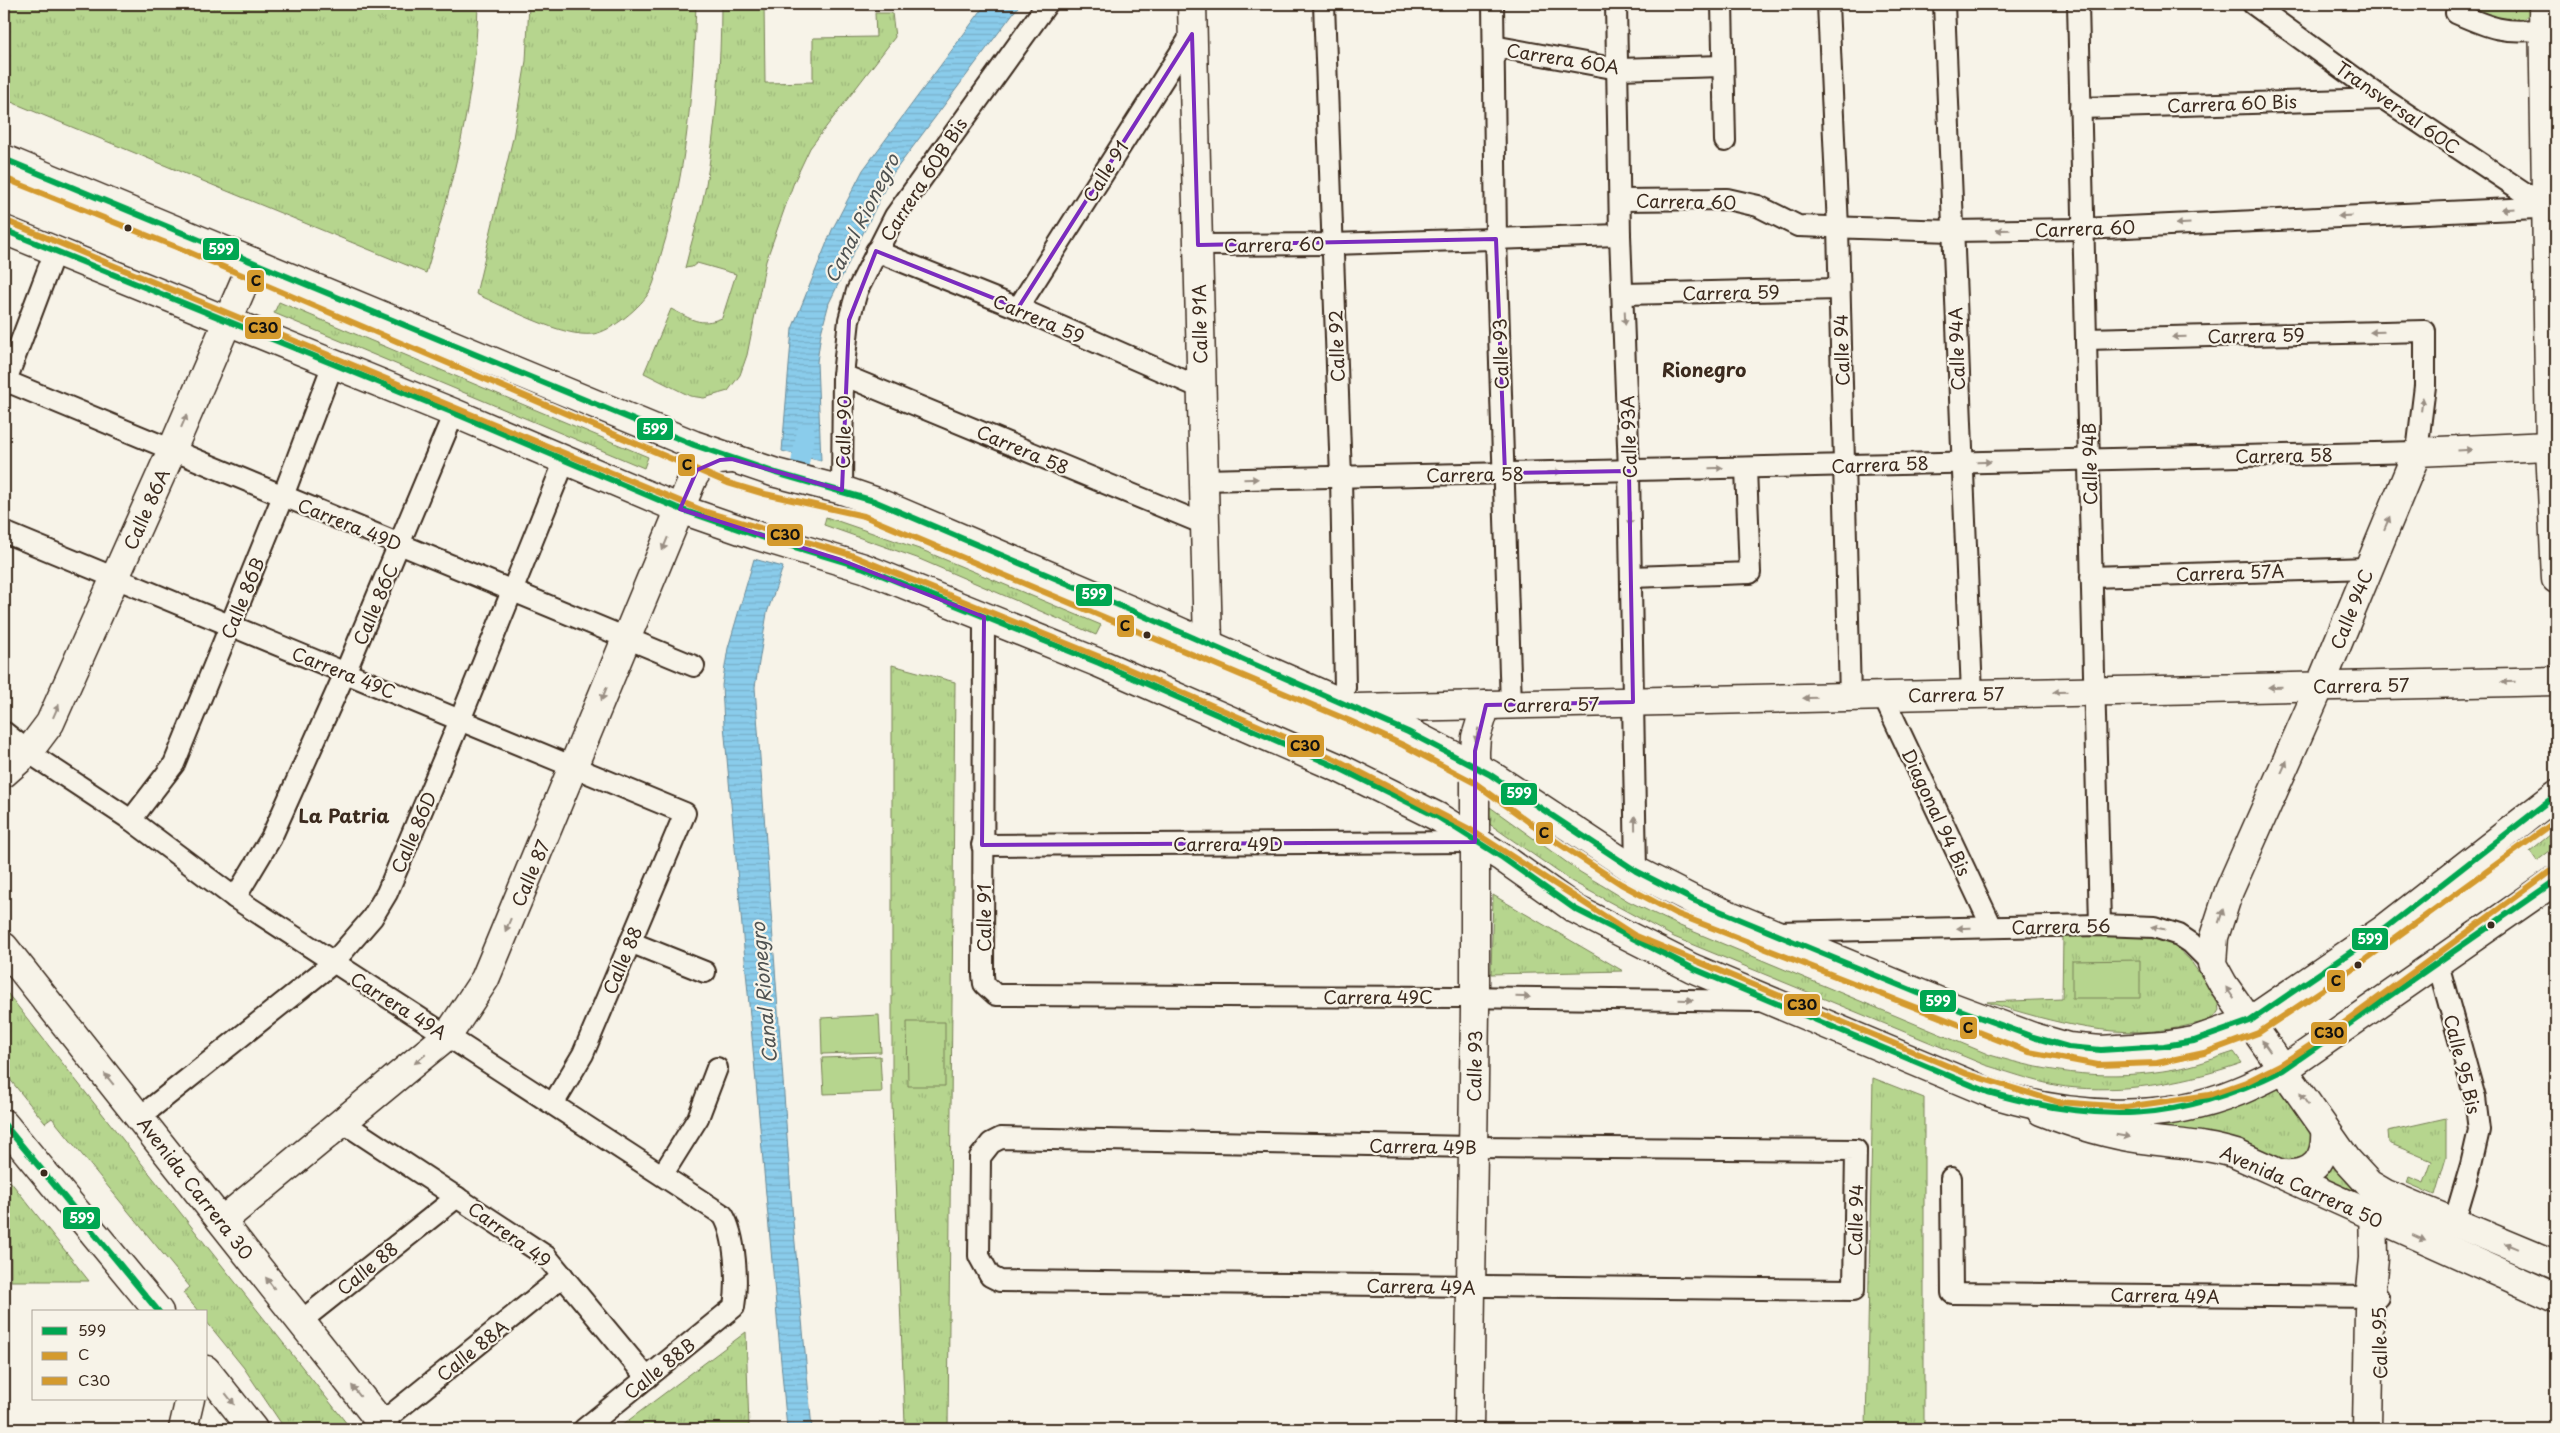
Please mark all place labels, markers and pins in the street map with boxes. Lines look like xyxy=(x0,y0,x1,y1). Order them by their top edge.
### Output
unlabelled marker xyxy=(123,223,133,233)
unlabelled marker xyxy=(1142,630,1152,640)
unlabelled marker xyxy=(2486,920,2496,930)
unlabelled marker xyxy=(2353,960,2363,970)
unlabelled marker xyxy=(39,1168,49,1178)

